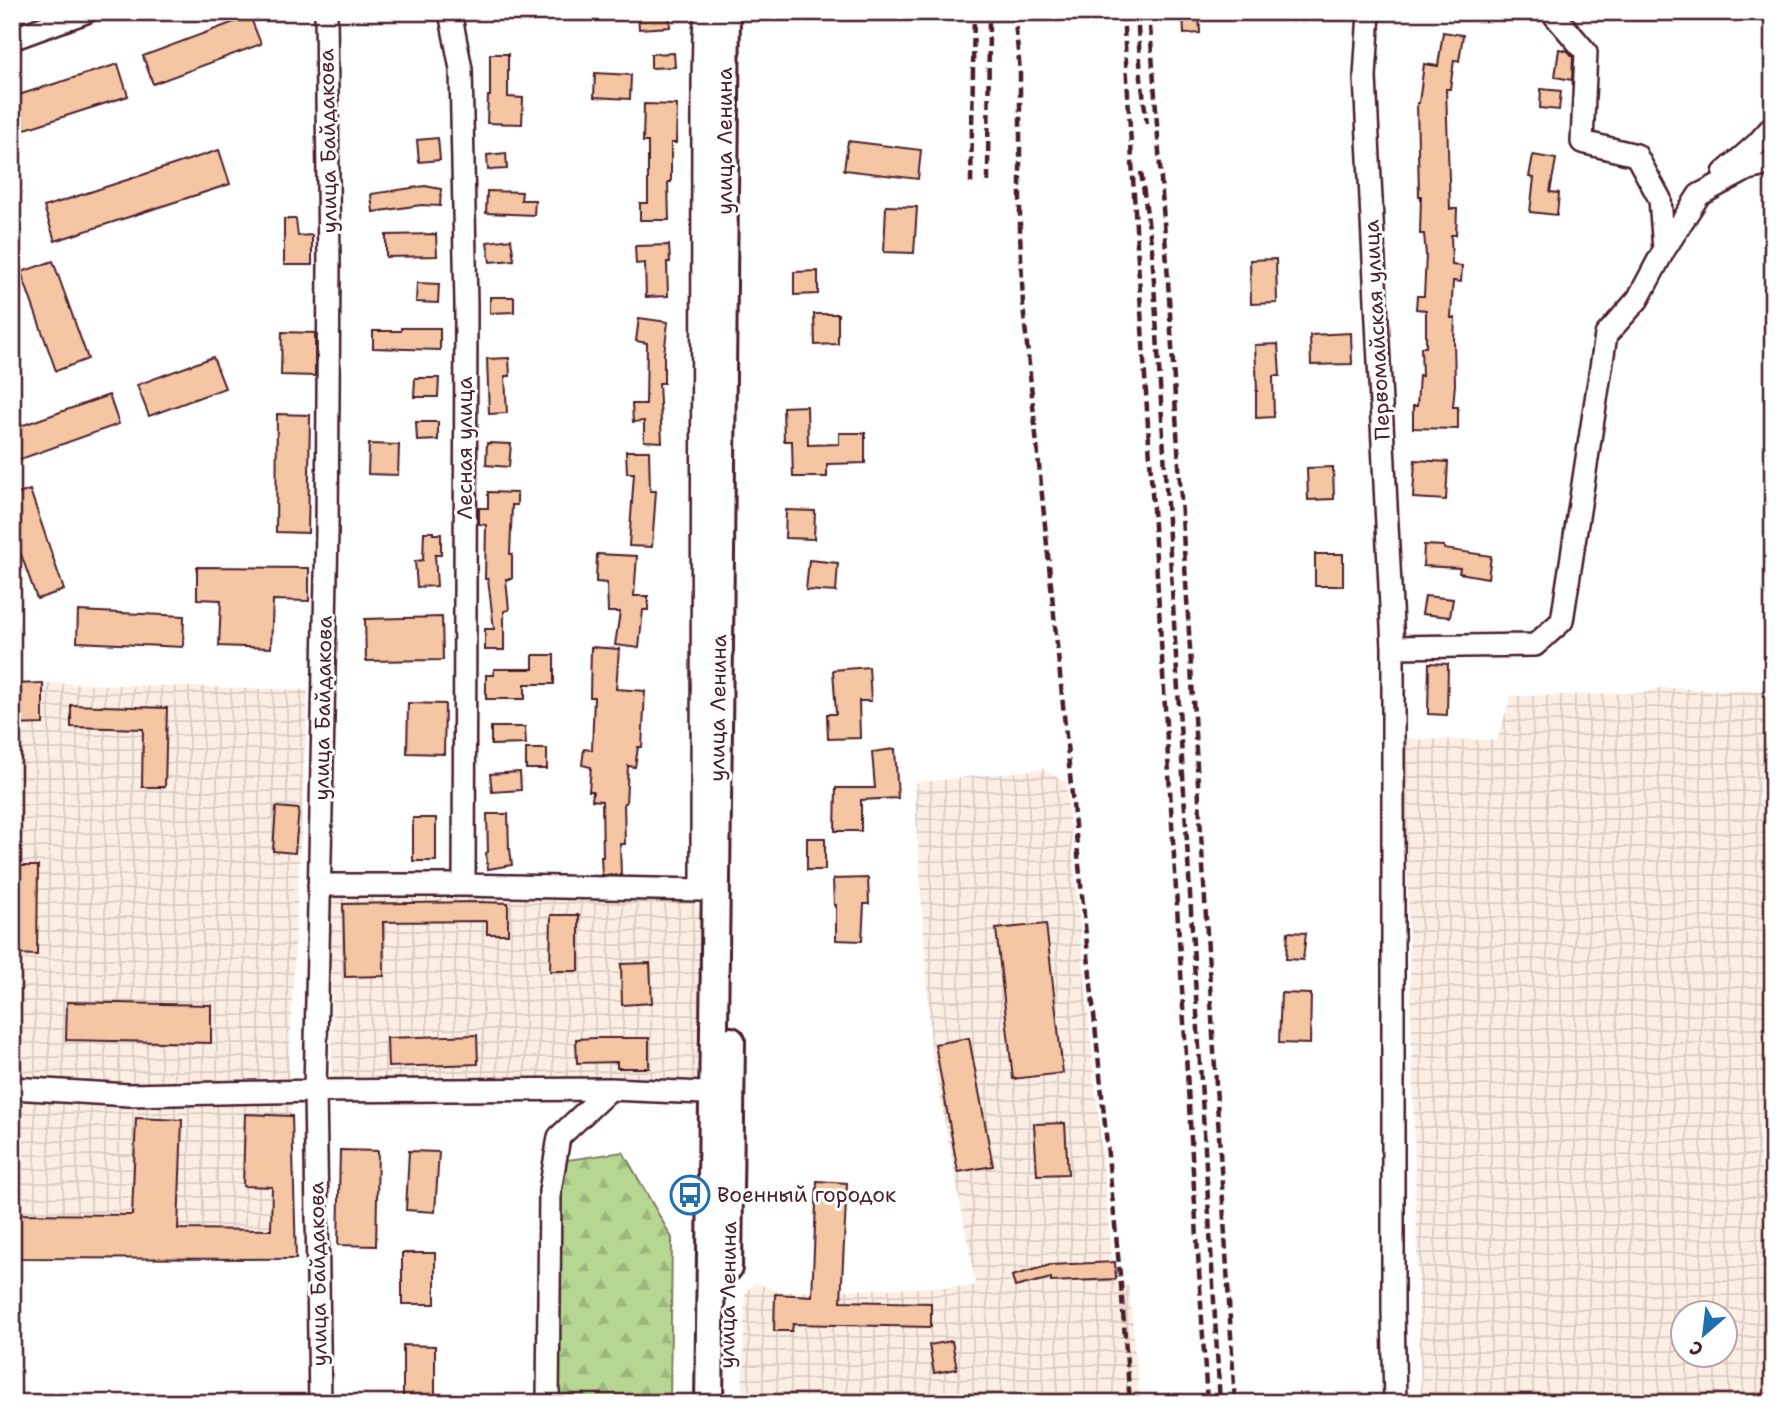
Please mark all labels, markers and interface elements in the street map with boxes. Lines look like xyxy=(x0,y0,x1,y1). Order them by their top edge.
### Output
street label: улица Байдакова xyxy=(312,48,344,234)
street label: улица Ленина xyxy=(711,67,739,215)
street label: Первомайская улица xyxy=(1357,219,1397,441)
street label: Лесная улица xyxy=(451,376,479,520)
street label: улица Байдакова xyxy=(307,615,339,801)
street label: улица Ленина xyxy=(703,634,733,782)
bus stop icon: Военный городок xyxy=(669,1174,711,1216)
street label: улица Байдакова xyxy=(302,1181,334,1367)
place label: Военный городок xyxy=(717,1181,896,1209)
street label: улица Ленина xyxy=(713,1221,743,1369)
north arrow xyxy=(1670,1300,1740,1370)
text: С xyxy=(1685,1335,1707,1362)

